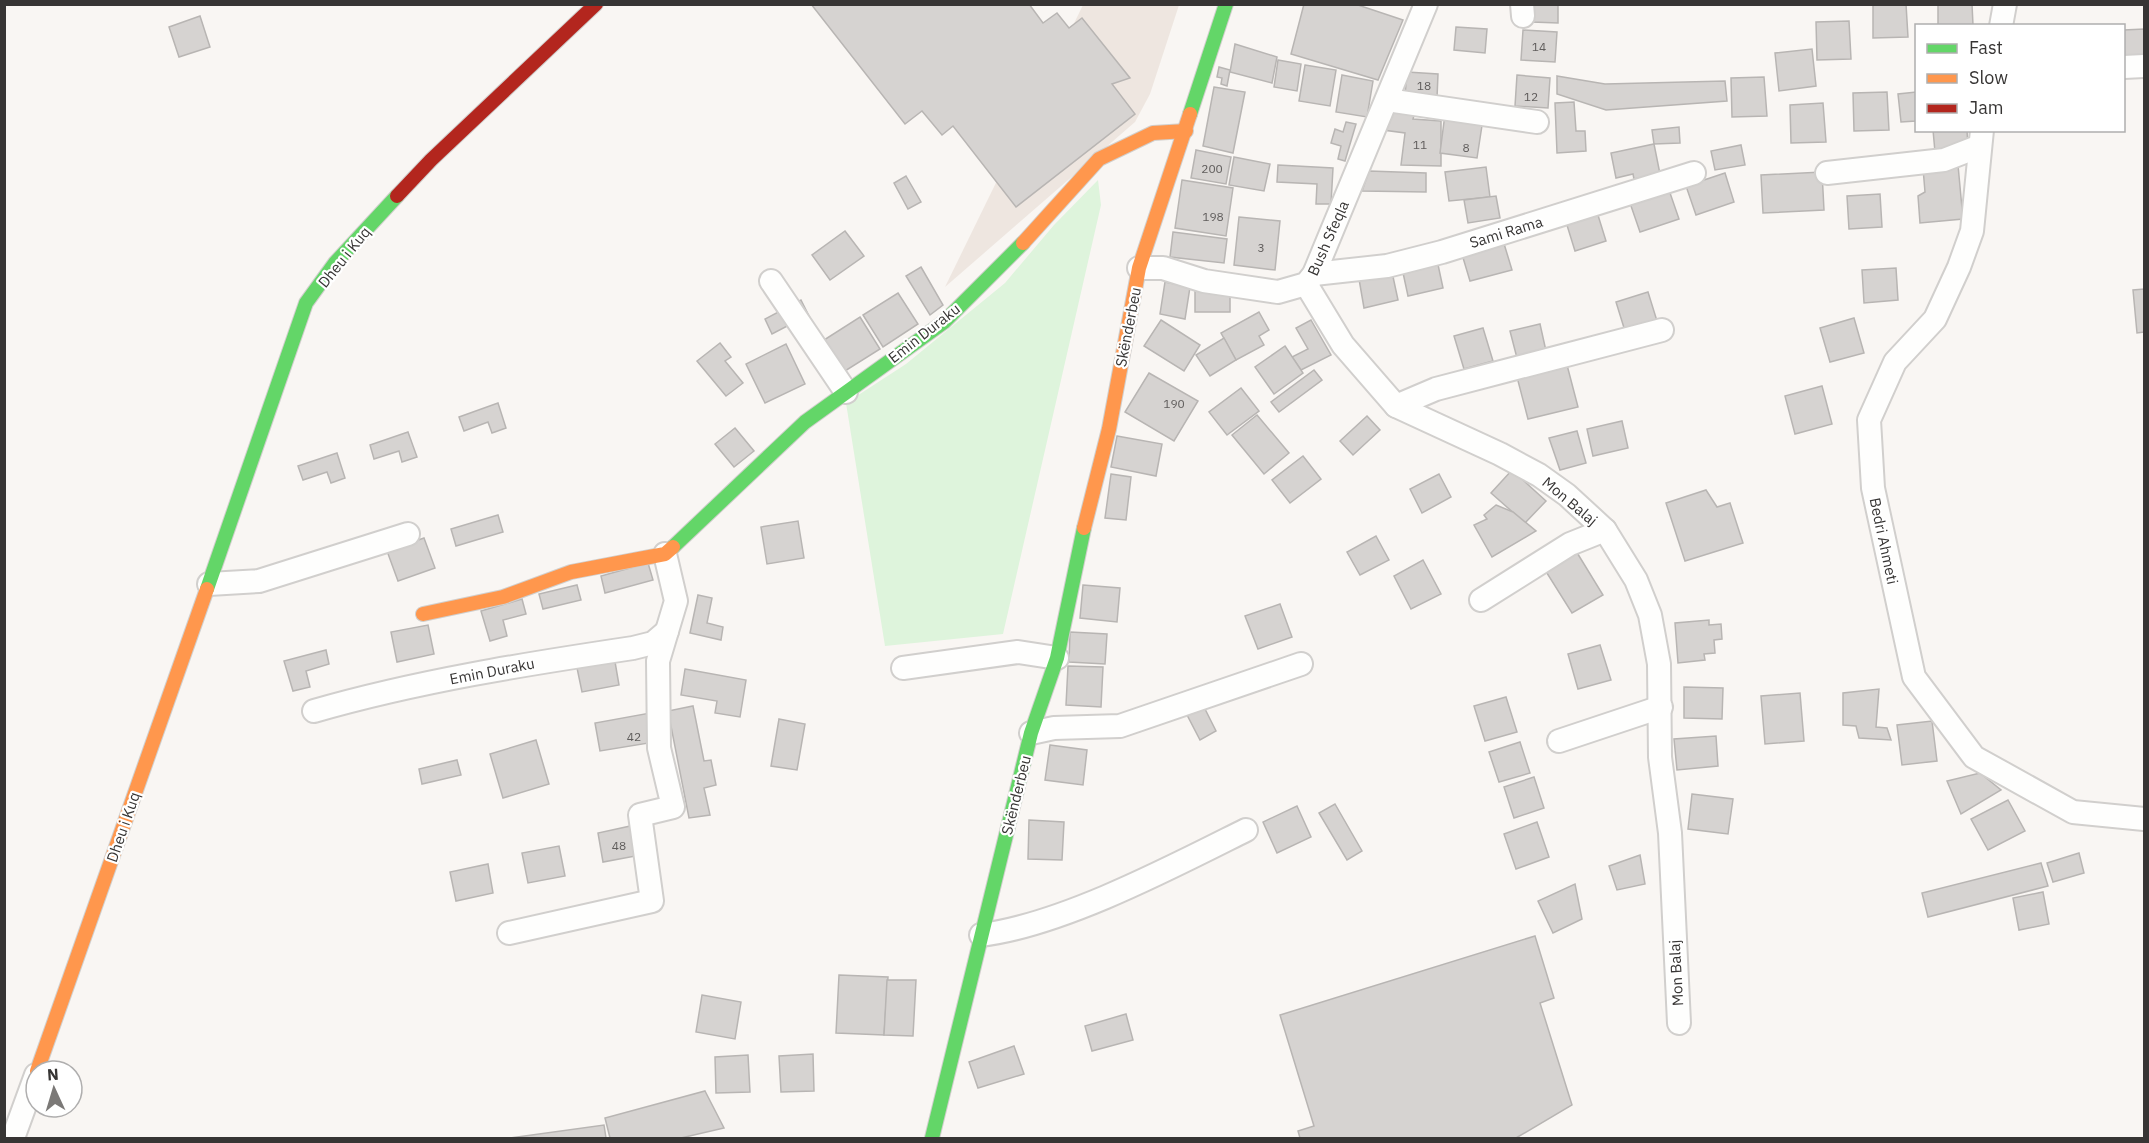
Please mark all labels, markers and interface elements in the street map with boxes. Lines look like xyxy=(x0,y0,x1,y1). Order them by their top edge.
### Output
legend xyxy=(1915,24,2125,132)
text: Fast xyxy=(1969,36,2003,59)
house number: 14 xyxy=(1532,39,1546,54)
text: Slow xyxy=(1969,66,2008,89)
house number: 18 xyxy=(1417,78,1431,93)
house number: 12 xyxy=(1524,89,1538,104)
text: Jam xyxy=(1969,96,2004,119)
house number: 11 xyxy=(1413,137,1427,152)
house number: 8 xyxy=(1462,140,1470,155)
house number: 200 xyxy=(1201,161,1223,176)
street label: Bush Sfeqla xyxy=(1303,197,1353,279)
house number: 198 xyxy=(1202,209,1224,224)
street label: Sami Rama xyxy=(1467,212,1545,252)
street label: Dheu i Kuq xyxy=(314,223,374,291)
house number: 3 xyxy=(1257,240,1265,255)
street label: Skënderbeu xyxy=(1111,285,1145,369)
street label: Emin Duraku xyxy=(884,299,964,367)
house number: 190 xyxy=(1163,396,1185,411)
street label: Mon Balaj xyxy=(1539,472,1601,530)
street label: Bedri Ahmeti xyxy=(1866,496,1902,586)
street label: Emin Duraku xyxy=(448,653,536,689)
house number: 42 xyxy=(627,729,641,744)
street label: Skënderbeu xyxy=(997,753,1035,837)
street label: Dheu i Kuq xyxy=(102,790,144,864)
house number: 48 xyxy=(612,838,626,853)
street label: Mon Balaj xyxy=(1665,939,1687,1007)
north arrow xyxy=(24,1059,84,1119)
text: N xyxy=(46,1064,59,1084)

